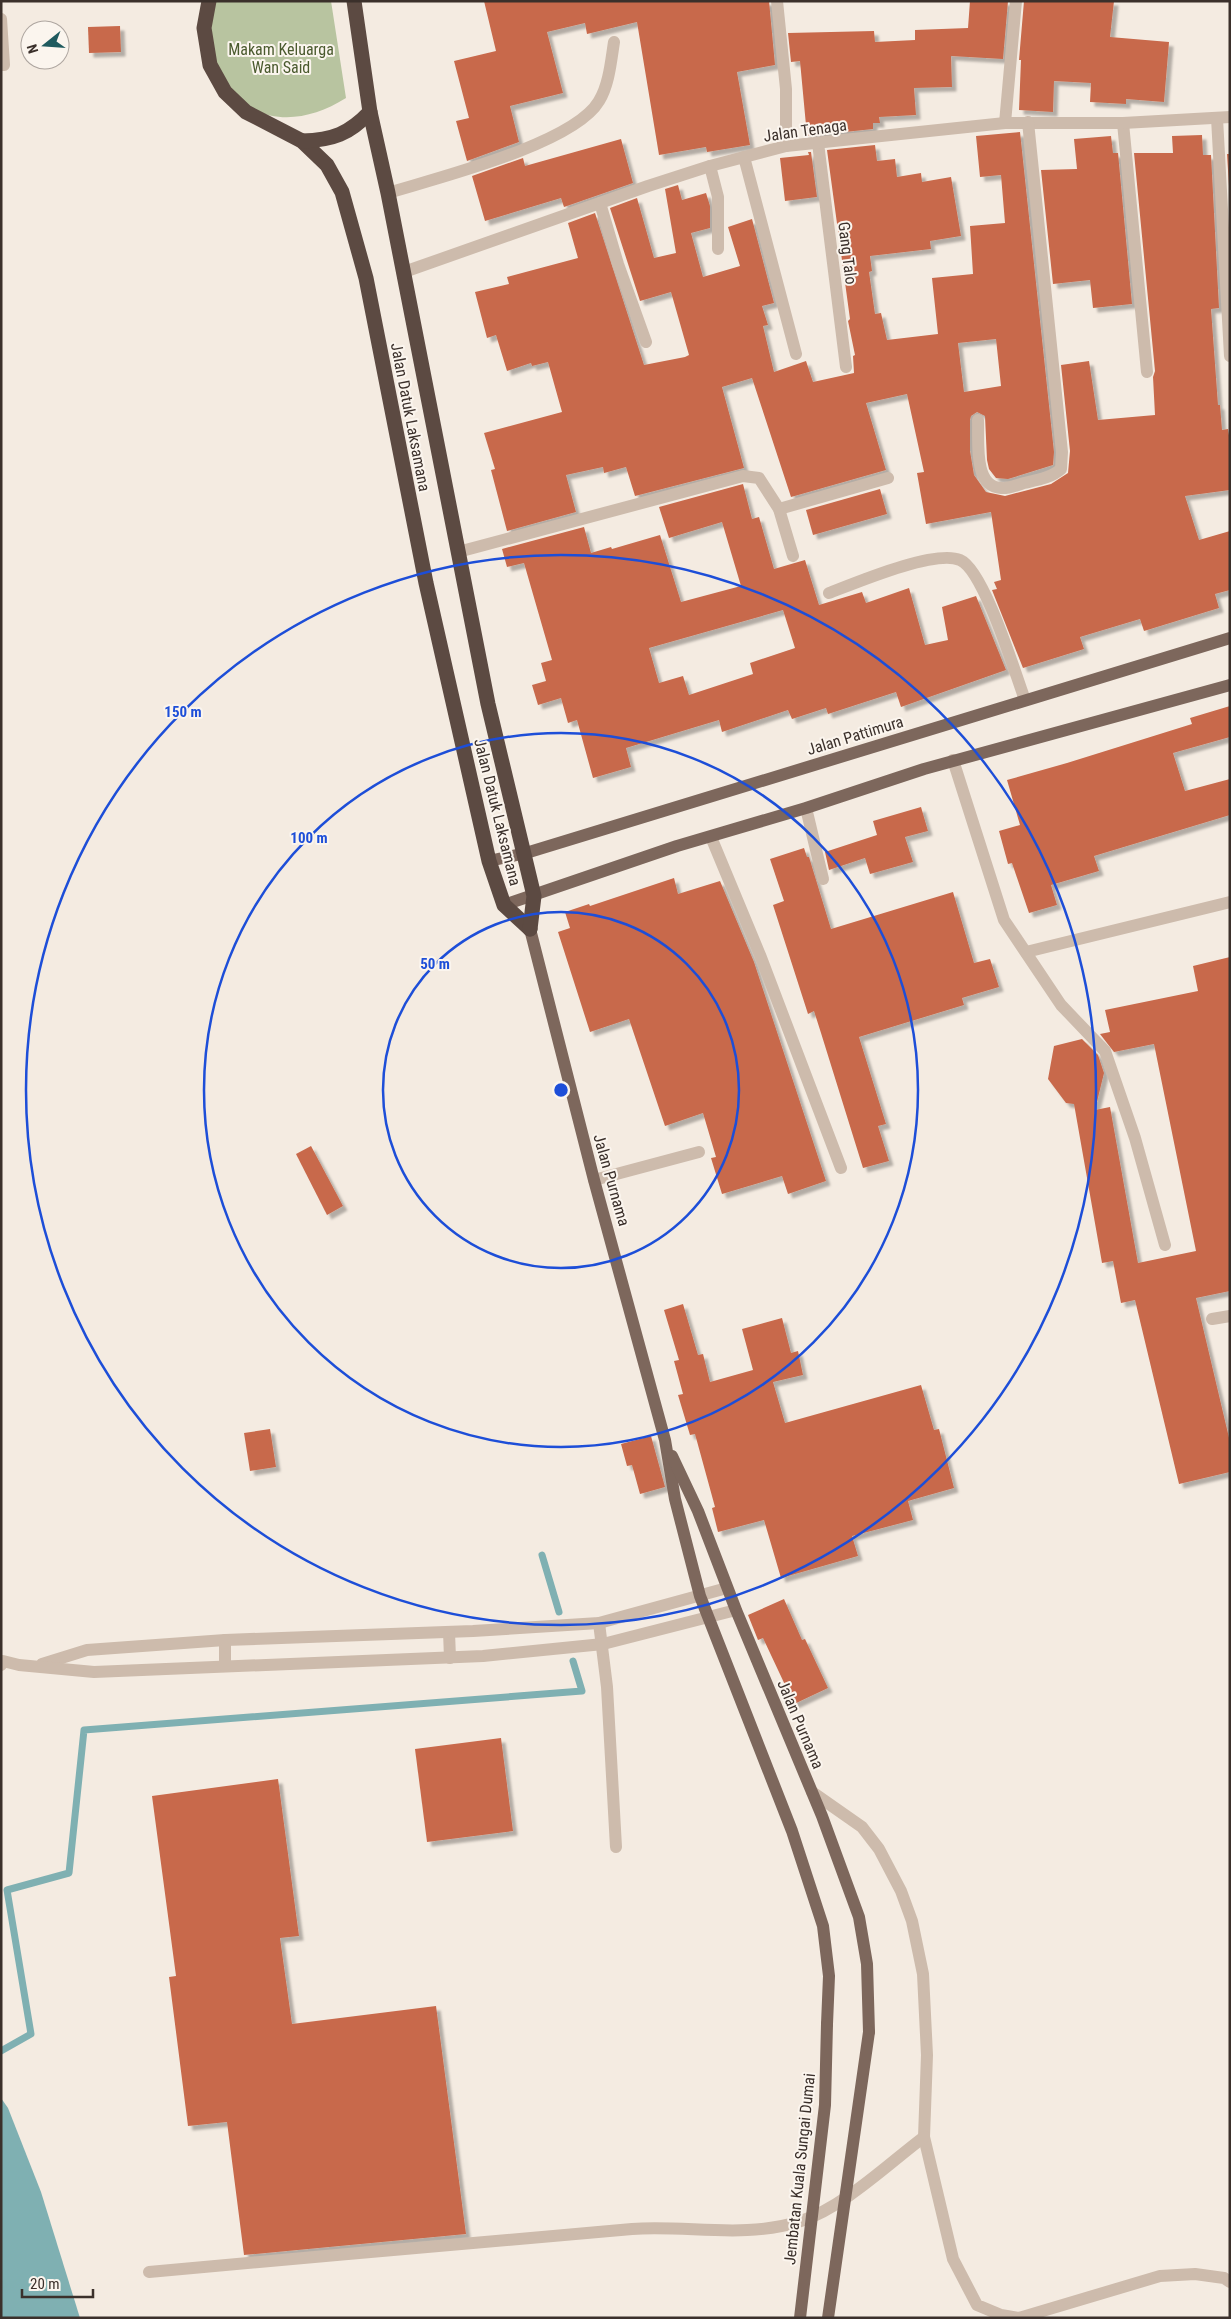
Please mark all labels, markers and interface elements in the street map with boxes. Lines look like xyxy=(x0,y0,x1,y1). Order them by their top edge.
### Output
north arrow xyxy=(20,20,70,70)
park label: Makam Keluarga Wan Said xyxy=(228,40,334,77)
text: N xyxy=(24,42,41,55)
street label: Jalan Tenaga xyxy=(762,115,848,146)
street label: Gang Talo xyxy=(834,221,861,285)
street label: Jalan Datuk Laksamana xyxy=(387,341,434,493)
text: 150 m xyxy=(164,703,202,721)
street label: Jalan Pattimura xyxy=(805,712,906,759)
street label: Jalan Datuk Laksamana xyxy=(470,737,525,888)
text: 100 m xyxy=(290,829,328,847)
text: 50 m xyxy=(420,955,450,973)
centre of rings xyxy=(552,1081,570,1099)
street label: Jalan Purnama xyxy=(589,1132,634,1228)
street label: Jalan Purnama xyxy=(773,1677,828,1772)
street label: Jembatan Kuala Sungai Dumai xyxy=(780,2072,819,2266)
scale bar xyxy=(22,2266,94,2298)
text: 20 m xyxy=(30,2275,60,2293)

